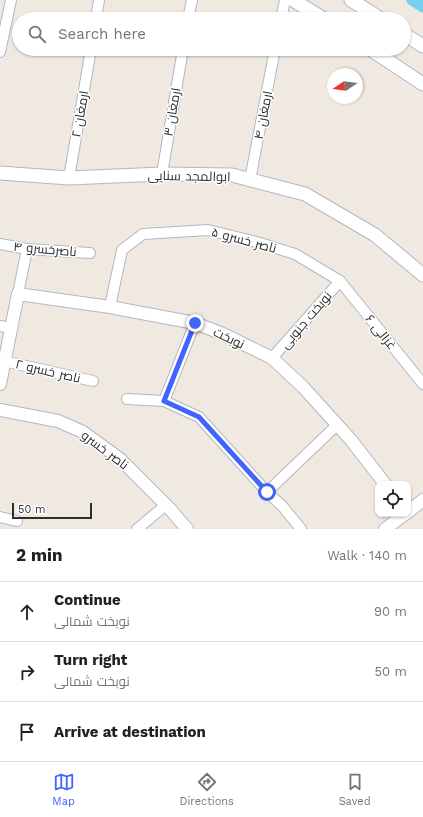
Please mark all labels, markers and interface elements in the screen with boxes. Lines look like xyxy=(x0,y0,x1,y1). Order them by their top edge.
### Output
search box xyxy=(12,12,411,56)
icon: search xyxy=(26,23,48,45)
text: Search here xyxy=(58,25,146,43)
north arrow xyxy=(327,68,363,104)
street label: ارمغان ۳ xyxy=(160,86,184,138)
street label: ارمغان ۲ xyxy=(69,89,91,139)
street label: ارمغان ۴ xyxy=(251,89,275,141)
street label: ابوالمجد سنایی xyxy=(147,168,231,184)
street label: ناصر خسرو ۵ xyxy=(210,224,278,256)
street label: ناصرخسرو ۴ xyxy=(13,239,77,259)
street label: نوبخت جنوبی xyxy=(277,288,335,352)
street label: غزالی ۶ xyxy=(362,311,400,353)
route end xyxy=(186,314,204,332)
street label: نوبخت xyxy=(211,324,247,352)
street label: ناصر خسرو ۲ xyxy=(14,356,82,386)
street label: ناصر خسرو xyxy=(79,427,131,473)
map controls xyxy=(375,481,411,517)
button: locate xyxy=(375,481,411,517)
route start xyxy=(258,483,276,501)
scale bar xyxy=(12,501,92,520)
text: 50 m xyxy=(18,503,45,516)
text: 2 min xyxy=(16,545,62,565)
text: Walk · 140 m xyxy=(327,548,407,563)
text: Continue xyxy=(54,591,121,609)
icon: ahead xyxy=(16,601,38,623)
text: 90 m xyxy=(374,604,407,619)
text: نوبخت شمالی xyxy=(54,614,130,629)
text: Turn right xyxy=(54,651,127,669)
icon: right xyxy=(16,661,38,683)
text: 50 m xyxy=(375,664,407,679)
text: نوبخت شمالی xyxy=(54,674,130,689)
icon: arrive xyxy=(16,721,38,743)
text: Arrive at destination xyxy=(54,723,206,741)
tab: Map xyxy=(52,771,75,808)
tab: Directions xyxy=(180,771,234,808)
tab: Saved xyxy=(339,771,371,808)

